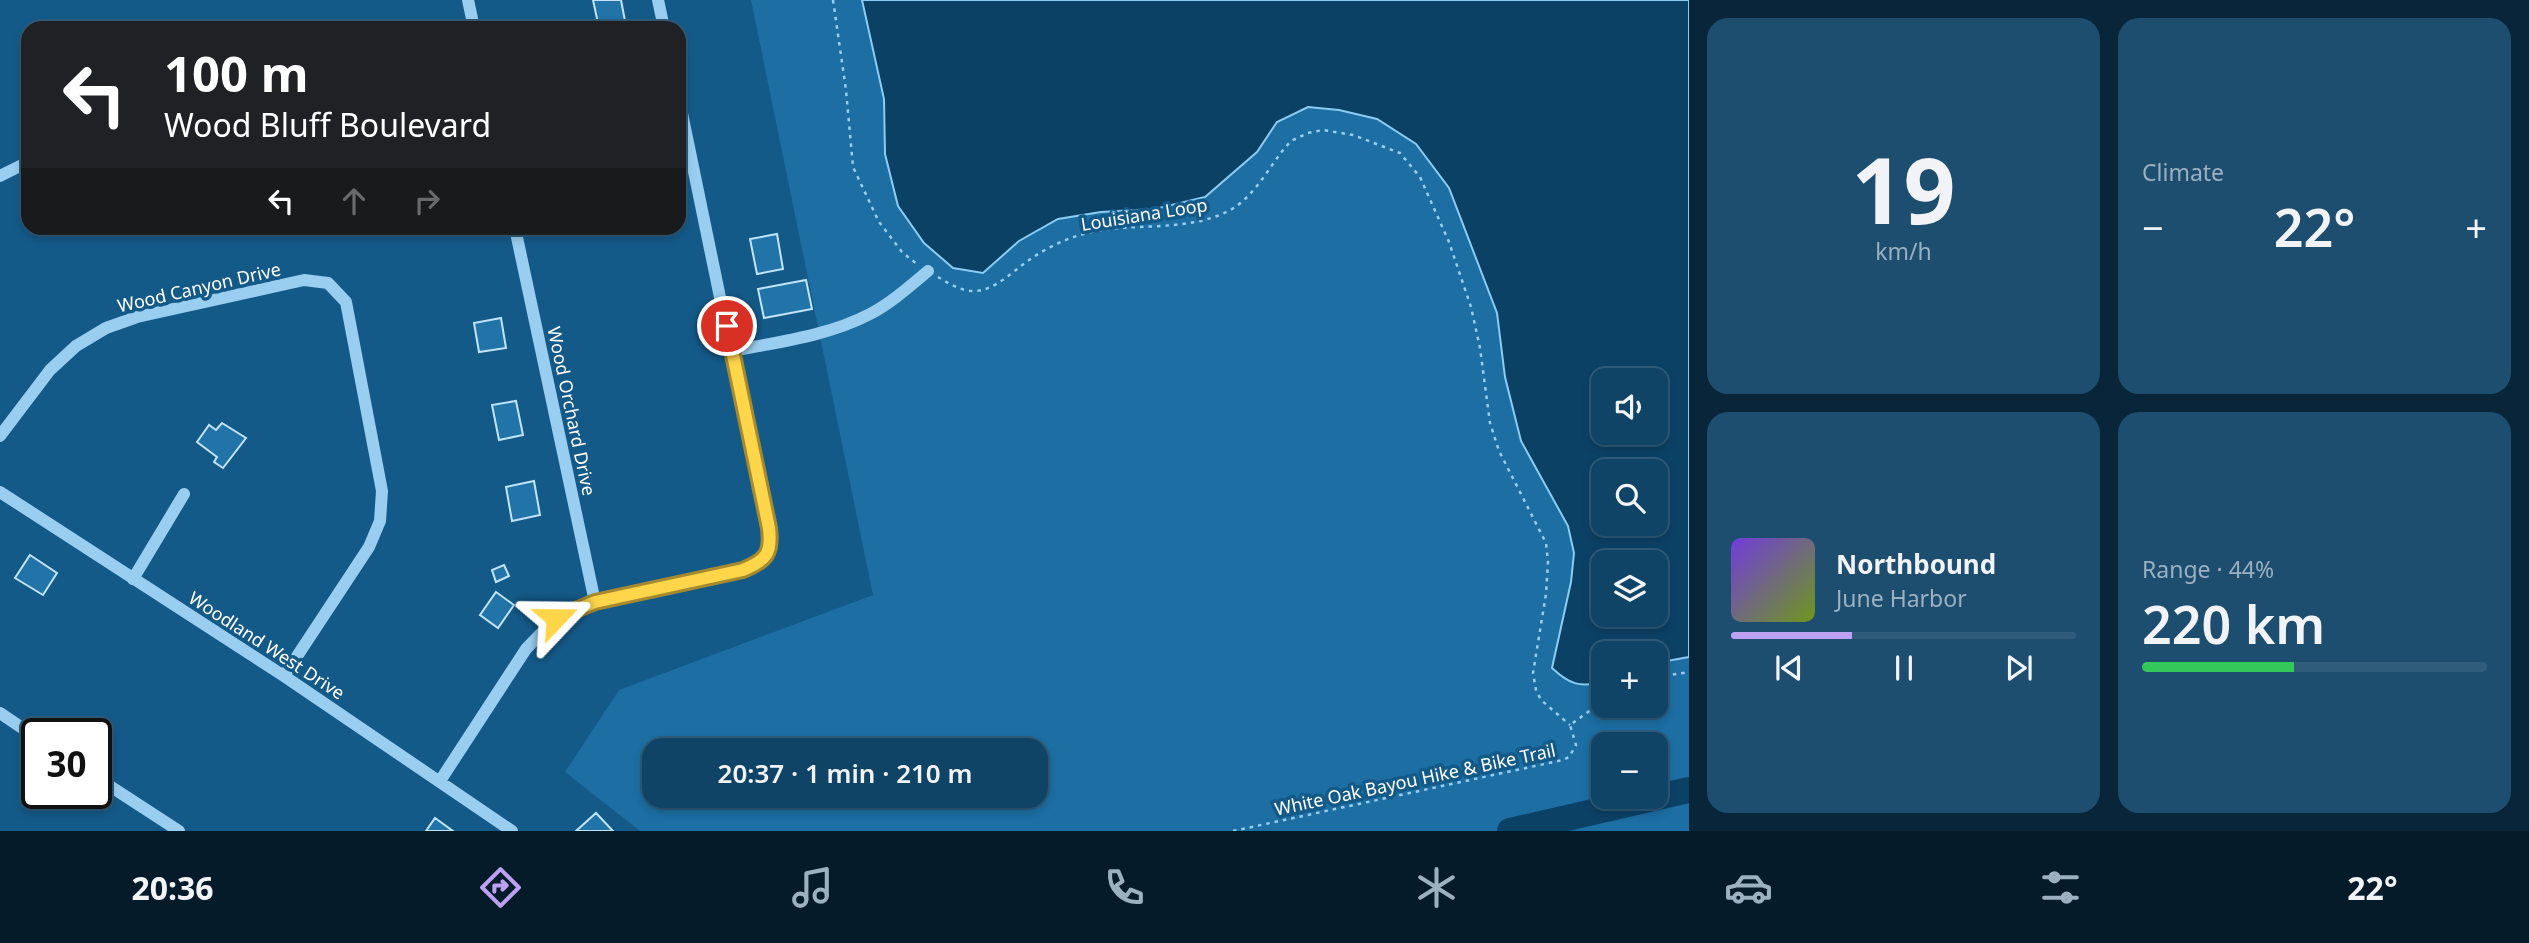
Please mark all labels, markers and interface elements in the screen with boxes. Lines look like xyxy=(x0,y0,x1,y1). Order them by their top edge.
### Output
text: 100 m xyxy=(164,40,309,106)
icon: left xyxy=(49,49,140,140)
text: Wood Bluff Boulevard xyxy=(164,103,491,146)
text: 19 xyxy=(1851,127,1956,251)
text: Climate xyxy=(2142,156,2224,188)
icon: left xyxy=(262,182,300,220)
icon: ahead xyxy=(335,182,373,220)
icon: right xyxy=(408,182,446,220)
text: 22° xyxy=(2274,191,2355,262)
street label: Louisiana Loop xyxy=(1079,192,1209,236)
text: − xyxy=(2142,201,2164,253)
text: + xyxy=(2465,201,2487,253)
text: km/h xyxy=(1875,235,1932,267)
street label: Wood Canyon Drive xyxy=(115,257,283,317)
pin xyxy=(697,296,757,356)
icon: arrive xyxy=(708,307,746,345)
street label: Wood Orchard Drive xyxy=(542,324,602,498)
map controls xyxy=(1591,368,1668,809)
button: sound xyxy=(1591,368,1668,445)
button: search xyxy=(1591,459,1668,536)
text: Northbound xyxy=(1836,546,1996,582)
button: layers xyxy=(1591,550,1668,627)
text: Range · 44% xyxy=(2142,553,2274,585)
position arrow xyxy=(519,581,593,655)
text: June Harbor xyxy=(1836,582,1967,614)
street label: Woodland West Drive xyxy=(184,585,350,705)
text: 220 km xyxy=(2142,588,2325,659)
button: + xyxy=(1591,641,1668,718)
icon: previous xyxy=(1770,649,1808,687)
icon: pause xyxy=(1885,649,1923,687)
icon: next xyxy=(2000,649,2038,687)
speed limit sign: 30 xyxy=(21,718,112,809)
button: − xyxy=(1591,732,1668,809)
street label: White Oak Bayou Hike & Bike Trail xyxy=(1272,737,1558,821)
text: 20:37 · 1 min · 210 m xyxy=(718,755,972,791)
icon: directions xyxy=(476,863,525,912)
icon: music xyxy=(788,863,837,912)
icon: phone xyxy=(1100,863,1149,912)
icon: climate xyxy=(1412,863,1461,912)
icon: car xyxy=(1724,863,1773,912)
icon: filters xyxy=(2036,863,2085,912)
text: 20:36 xyxy=(131,866,214,909)
text: 22° xyxy=(2347,866,2398,909)

